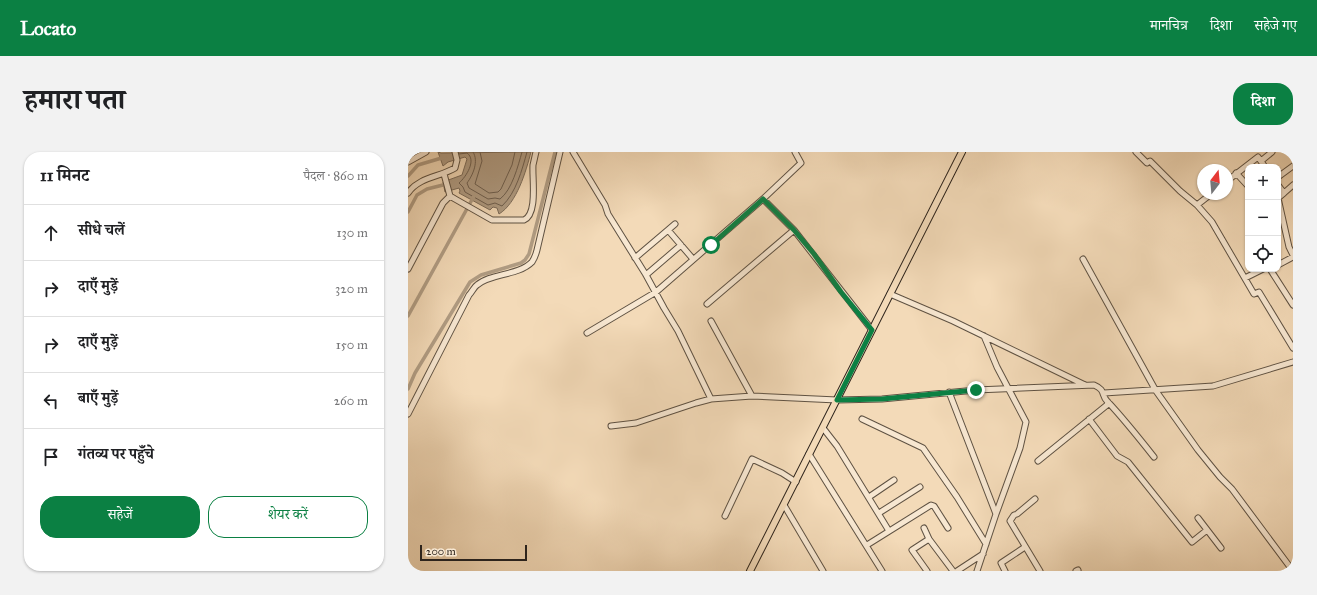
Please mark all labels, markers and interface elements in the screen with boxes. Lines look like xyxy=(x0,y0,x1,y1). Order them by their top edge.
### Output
text: Locato xyxy=(20,17,76,40)
text: मानचित्र xyxy=(1150,17,1188,34)
text: दिशा xyxy=(1210,17,1232,34)
text: सहेजे गए xyxy=(1254,17,1297,34)
text: हमारा पता xyxy=(24,82,125,117)
button: दिशा xyxy=(1233,83,1293,125)
north arrow xyxy=(1197,164,1233,200)
map controls xyxy=(1245,164,1281,272)
button: + xyxy=(1245,164,1281,200)
text: 11 मिनट xyxy=(40,165,89,186)
text: पैदल · 860 m xyxy=(303,168,368,184)
button: − xyxy=(1245,200,1281,236)
text: सीधे चलें xyxy=(78,221,125,239)
icon: ahead xyxy=(40,222,62,244)
text: 130 m xyxy=(336,225,368,241)
route start xyxy=(702,236,720,254)
button: locate xyxy=(1245,236,1281,272)
text: दाएँ मुड़ें xyxy=(78,277,118,295)
icon: right xyxy=(40,278,62,300)
text: 320 m xyxy=(335,281,368,297)
text: दाएँ मुड़ें xyxy=(78,333,118,351)
icon: right xyxy=(40,334,62,356)
text: 150 m xyxy=(336,337,368,353)
route end xyxy=(967,381,985,399)
text: बाएँ मुड़ें xyxy=(78,389,118,407)
icon: left xyxy=(40,390,62,412)
text: 260 m xyxy=(334,393,368,409)
text: गंतव्य पर पहुँचे xyxy=(78,445,154,463)
icon: arrive xyxy=(40,446,62,468)
button: सहेजें xyxy=(40,496,200,538)
button: शेयर करें xyxy=(208,496,368,538)
scale bar xyxy=(420,543,527,562)
text: 200 m xyxy=(426,545,456,558)

